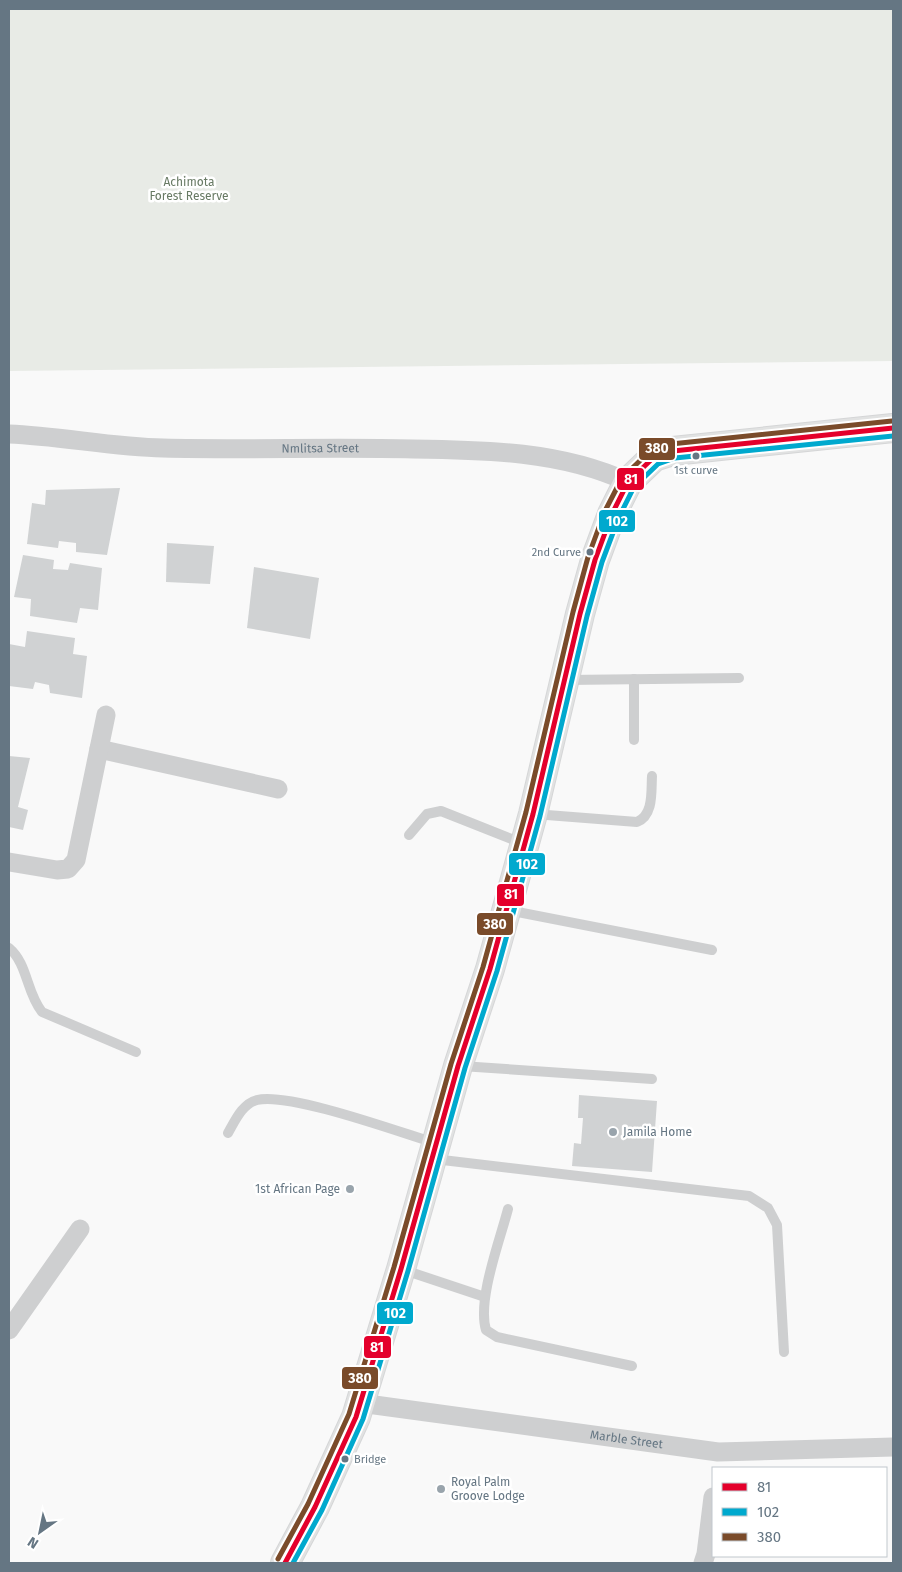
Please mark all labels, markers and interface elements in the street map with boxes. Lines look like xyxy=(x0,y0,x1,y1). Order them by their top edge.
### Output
park label: Achimota Forest Reserve xyxy=(149,175,229,203)
line badge: 380 xyxy=(638,437,676,461)
text: 380 xyxy=(644,440,669,457)
street label: Nmlitsa Street xyxy=(281,441,360,456)
marker: 1st curve xyxy=(691,451,701,461)
place label: 1st curve xyxy=(674,464,718,477)
line badge: 81 xyxy=(616,467,645,491)
text: 81 xyxy=(624,471,638,488)
line badge: 102 xyxy=(598,509,636,533)
text: 102 xyxy=(606,513,628,530)
place label: 2nd Curve xyxy=(532,546,581,559)
marker: 2nd Curve xyxy=(585,547,595,557)
line badge: 102 xyxy=(508,852,546,876)
text: 102 xyxy=(516,856,538,873)
line badge: 81 xyxy=(496,883,525,907)
text: 81 xyxy=(504,886,518,903)
line badge: 380 xyxy=(476,912,514,936)
text: 380 xyxy=(482,916,507,933)
place label: Jamila Home xyxy=(623,1125,692,1139)
marker: Jamila Home xyxy=(607,1126,619,1138)
place label: 1st African Page xyxy=(255,1182,340,1196)
marker: 1st African Page xyxy=(344,1183,356,1195)
line badge: 102 xyxy=(376,1301,414,1325)
text: 102 xyxy=(384,1305,406,1322)
line badge: 81 xyxy=(363,1335,392,1359)
text: 81 xyxy=(370,1339,384,1356)
line badge: 380 xyxy=(341,1366,379,1390)
text: 380 xyxy=(347,1370,372,1387)
street label: Marble Street xyxy=(589,1428,665,1451)
place label: Bridge xyxy=(354,1453,386,1466)
marker: Bridge xyxy=(340,1454,350,1464)
legend xyxy=(712,1467,887,1557)
place label: Royal Palm Groove Lodge xyxy=(451,1475,525,1503)
text: 81 xyxy=(757,1478,771,1496)
marker: Royal Palm Groove Lodge xyxy=(435,1483,447,1495)
text: 102 xyxy=(757,1503,779,1521)
north arrow xyxy=(15,1507,65,1557)
text: 380 xyxy=(757,1528,781,1546)
text: N xyxy=(25,1533,42,1552)

